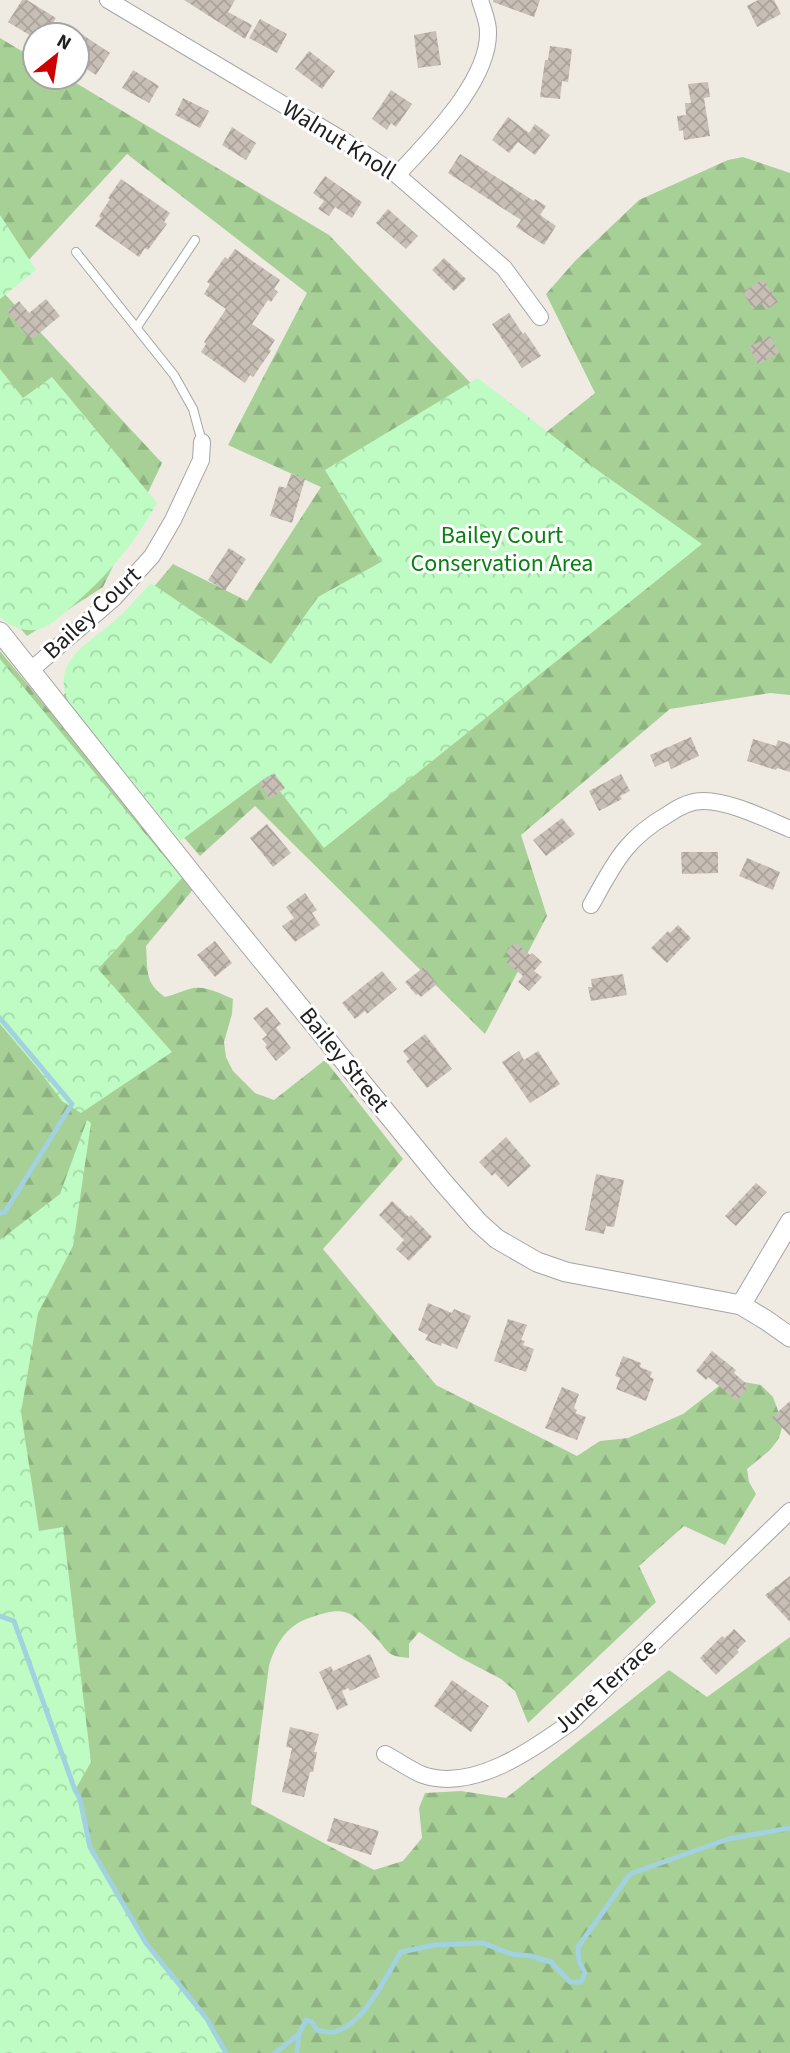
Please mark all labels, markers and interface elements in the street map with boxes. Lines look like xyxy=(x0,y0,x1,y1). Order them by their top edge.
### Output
north arrow xyxy=(21,21,91,91)
text: N xyxy=(52,28,76,57)
street label: Walnut Knoll xyxy=(275,91,403,189)
park label: Bailey Court Conservation Area xyxy=(411,518,593,581)
street label: Bailey Court xyxy=(35,558,149,668)
street label: Bailey Street xyxy=(291,1000,397,1120)
street label: June Terrace xyxy=(546,1630,664,1742)

